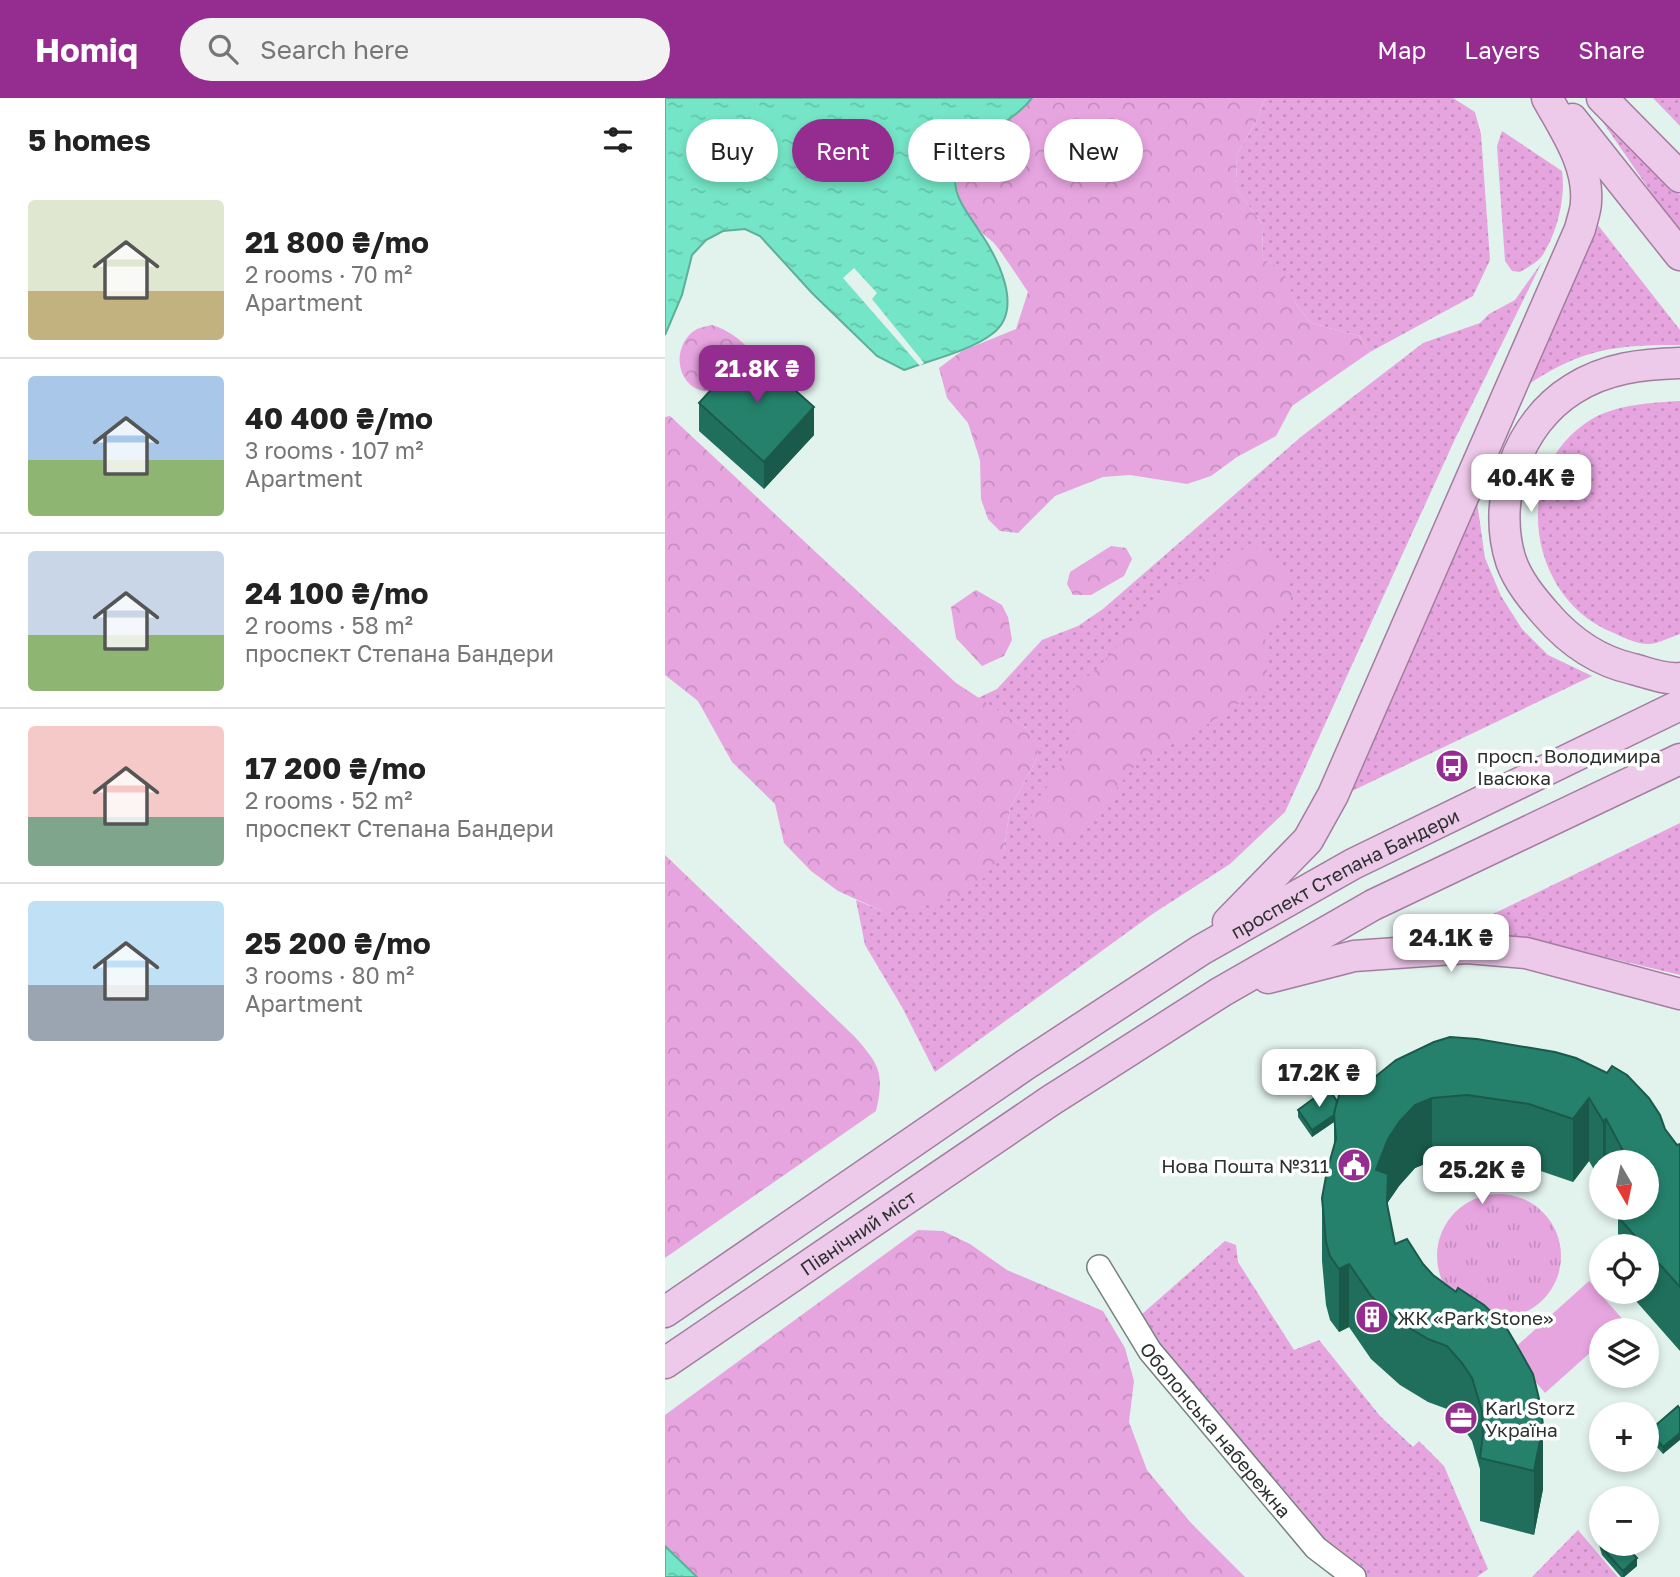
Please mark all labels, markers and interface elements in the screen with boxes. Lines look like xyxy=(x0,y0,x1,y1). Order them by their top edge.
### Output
search box xyxy=(180,18,670,81)
text: Homiq xyxy=(35,30,138,69)
icon: search xyxy=(204,30,242,68)
text: Search here xyxy=(260,34,409,65)
text: Map xyxy=(1377,35,1426,64)
text: Layers xyxy=(1464,35,1540,64)
text: Share xyxy=(1578,35,1645,64)
chip: Buy xyxy=(686,119,778,182)
chip: Rent xyxy=(792,119,894,182)
chip: Filters xyxy=(908,119,1030,182)
chip: New xyxy=(1044,119,1143,182)
icon: filters xyxy=(599,121,637,159)
text: 5 homes xyxy=(28,122,151,158)
text: 21 800 ₴/mo xyxy=(245,224,429,260)
icon: home xyxy=(84,228,168,312)
text: 2 rooms · 70 m² xyxy=(245,260,412,288)
text: Apartment xyxy=(245,288,363,316)
pin: 21.8K ₴ xyxy=(692,345,822,405)
text: 21.8K ₴ xyxy=(715,354,799,382)
text: 40 400 ₴/mo xyxy=(245,400,433,436)
icon: home xyxy=(84,404,168,488)
text: 3 rooms · 107 m² xyxy=(245,436,423,464)
pin: 40.4K ₴ xyxy=(1466,454,1596,514)
text: 40.4K ₴ xyxy=(1487,463,1575,491)
text: Apartment xyxy=(245,464,363,492)
text: 24 100 ₴/mo xyxy=(245,575,428,611)
icon: home xyxy=(84,579,168,663)
text: 2 rooms · 58 m² xyxy=(245,611,413,639)
text: проспект Степана Бандери xyxy=(245,639,554,667)
place label: просп. Володимира Івасюка xyxy=(1477,744,1661,789)
bus stop icon: просп. Володимира Івасюка xyxy=(1433,747,1471,785)
text: 17 200 ₴/mo xyxy=(245,750,426,786)
icon: home xyxy=(84,754,168,838)
text: 2 rooms · 52 m² xyxy=(245,786,412,814)
street label: проспект Степана Бандери xyxy=(1226,803,1463,943)
text: проспект Степана Бандери xyxy=(245,814,554,842)
pin: 24.1K ₴ xyxy=(1386,914,1516,974)
text: 24.1K ₴ xyxy=(1409,923,1493,951)
text: 25 200 ₴/mo xyxy=(245,925,431,961)
icon: home xyxy=(84,929,168,1013)
text: 3 rooms · 80 m² xyxy=(245,961,414,989)
text: Apartment xyxy=(245,989,363,1017)
pin: 17.2K ₴ xyxy=(1254,1049,1384,1109)
text: 17.2K ₴ xyxy=(1278,1058,1360,1086)
public building icon: Нова Пошта №311 xyxy=(1335,1146,1373,1184)
pin: 25.2K ₴ xyxy=(1417,1146,1547,1206)
north arrow xyxy=(1589,1150,1659,1220)
map controls xyxy=(1589,1150,1659,1556)
place label: Нова Пошта №311 xyxy=(1161,1154,1329,1177)
text: 25.2K ₴ xyxy=(1439,1155,1525,1183)
street label: Північний міст xyxy=(795,1184,920,1279)
button: locate xyxy=(1589,1234,1659,1304)
building icon: ЖК «Park Stone» xyxy=(1353,1298,1391,1336)
place label: ЖК «Park Stone» xyxy=(1397,1306,1554,1329)
button: layers xyxy=(1589,1318,1659,1388)
street label: Оболонська набережна xyxy=(1136,1338,1296,1522)
place label: Karl Storz Україна xyxy=(1485,1396,1575,1441)
office icon: Karl Storz Україна xyxy=(1442,1399,1480,1437)
button: + xyxy=(1589,1402,1659,1472)
button: − xyxy=(1589,1486,1659,1556)

